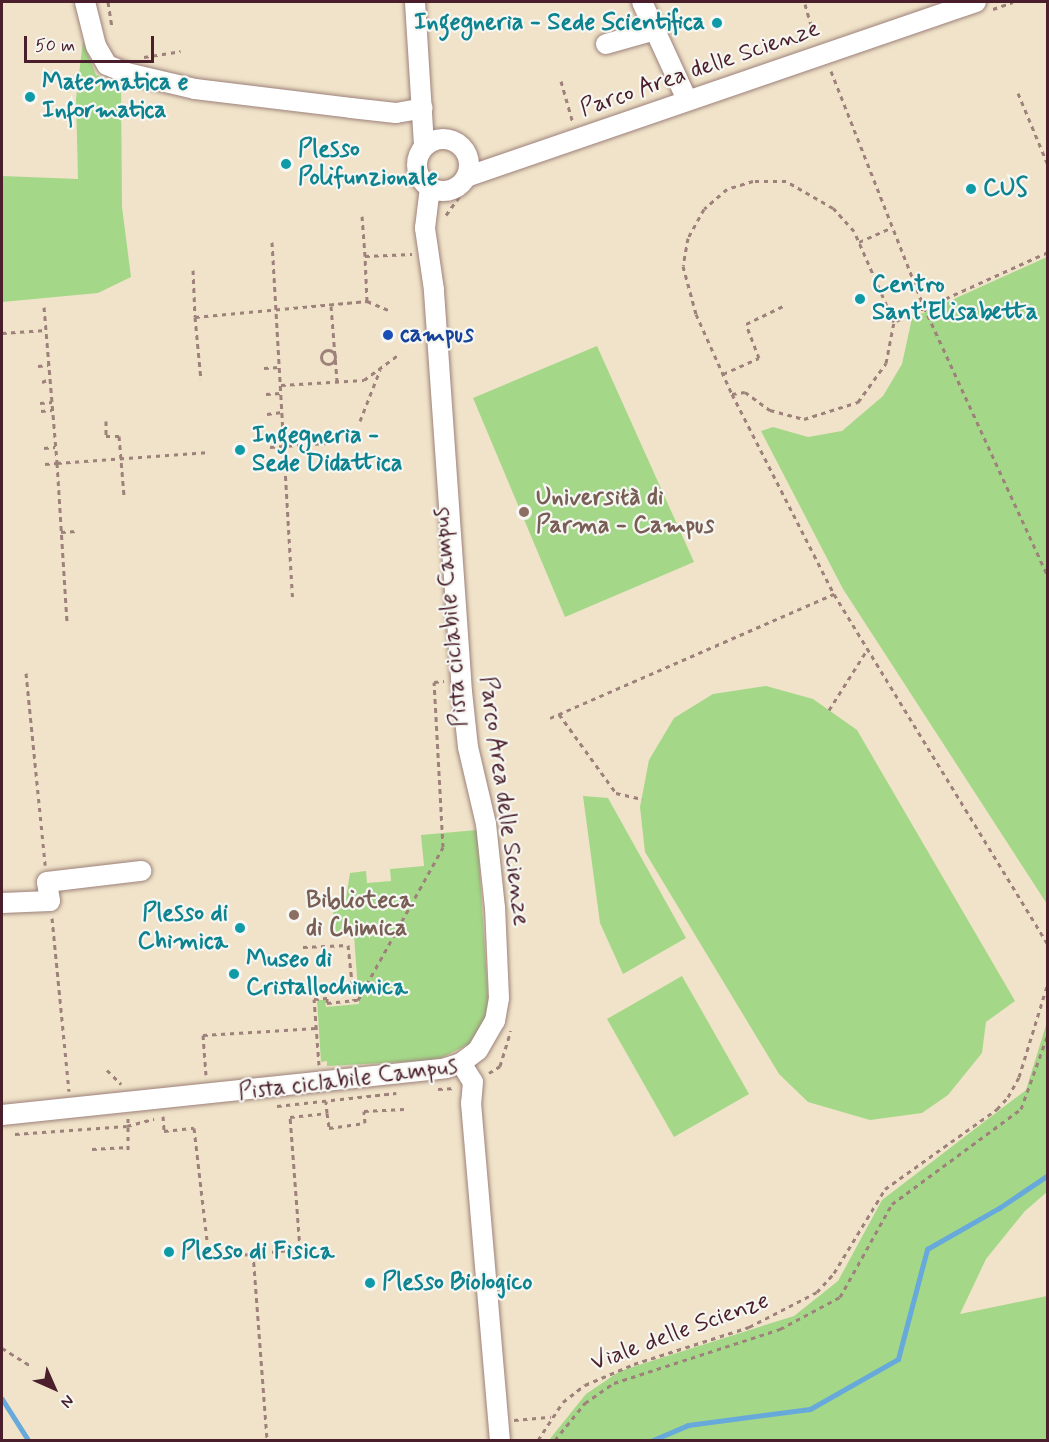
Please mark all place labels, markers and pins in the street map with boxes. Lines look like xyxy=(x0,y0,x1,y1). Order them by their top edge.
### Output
place label: Ingegneria - Sede Scientifica xyxy=(409,9,705,37)
marker: Ingegneria - Sede Scientifica xyxy=(710,16,724,30)
place label: Matematica e Informatica xyxy=(42,69,190,125)
marker: Matematica e Informatica xyxy=(23,90,37,104)
place label: Plesso Polifunzionale xyxy=(298,136,438,192)
marker: Plesso Polifunzionale xyxy=(279,157,293,171)
place label: CUS xyxy=(983,175,1028,203)
marker: CUS xyxy=(964,182,978,196)
place label: Centro Sant'Elisabetta xyxy=(872,271,1038,327)
marker: Centro Sant'Elisabetta xyxy=(853,292,867,306)
place label: campus xyxy=(400,321,474,349)
marker: campus xyxy=(381,328,395,342)
place label: Ingegneria - Sede Didattica xyxy=(252,422,403,478)
marker: Ingegneria - Sede Didattica xyxy=(233,443,247,457)
place label: Università di Parma - Campus xyxy=(536,484,714,540)
marker: Università di Parma - Campus xyxy=(517,505,531,519)
place label: Biblioteca di Chimica xyxy=(306,887,419,943)
place label: Plesso di Chimica xyxy=(137,900,228,956)
marker: Biblioteca di Chimica xyxy=(287,908,301,922)
marker: Plesso di Chimica xyxy=(233,921,247,935)
place label: Museo di Cristallochimica xyxy=(246,946,408,1002)
marker: Museo di Cristallochimica xyxy=(227,967,241,981)
place label: Plesso di Fisica xyxy=(181,1238,330,1266)
marker: Plesso di Fisica xyxy=(162,1245,176,1259)
place label: Plesso Biologico xyxy=(382,1269,532,1297)
marker: Plesso Biologico xyxy=(363,1276,377,1290)

